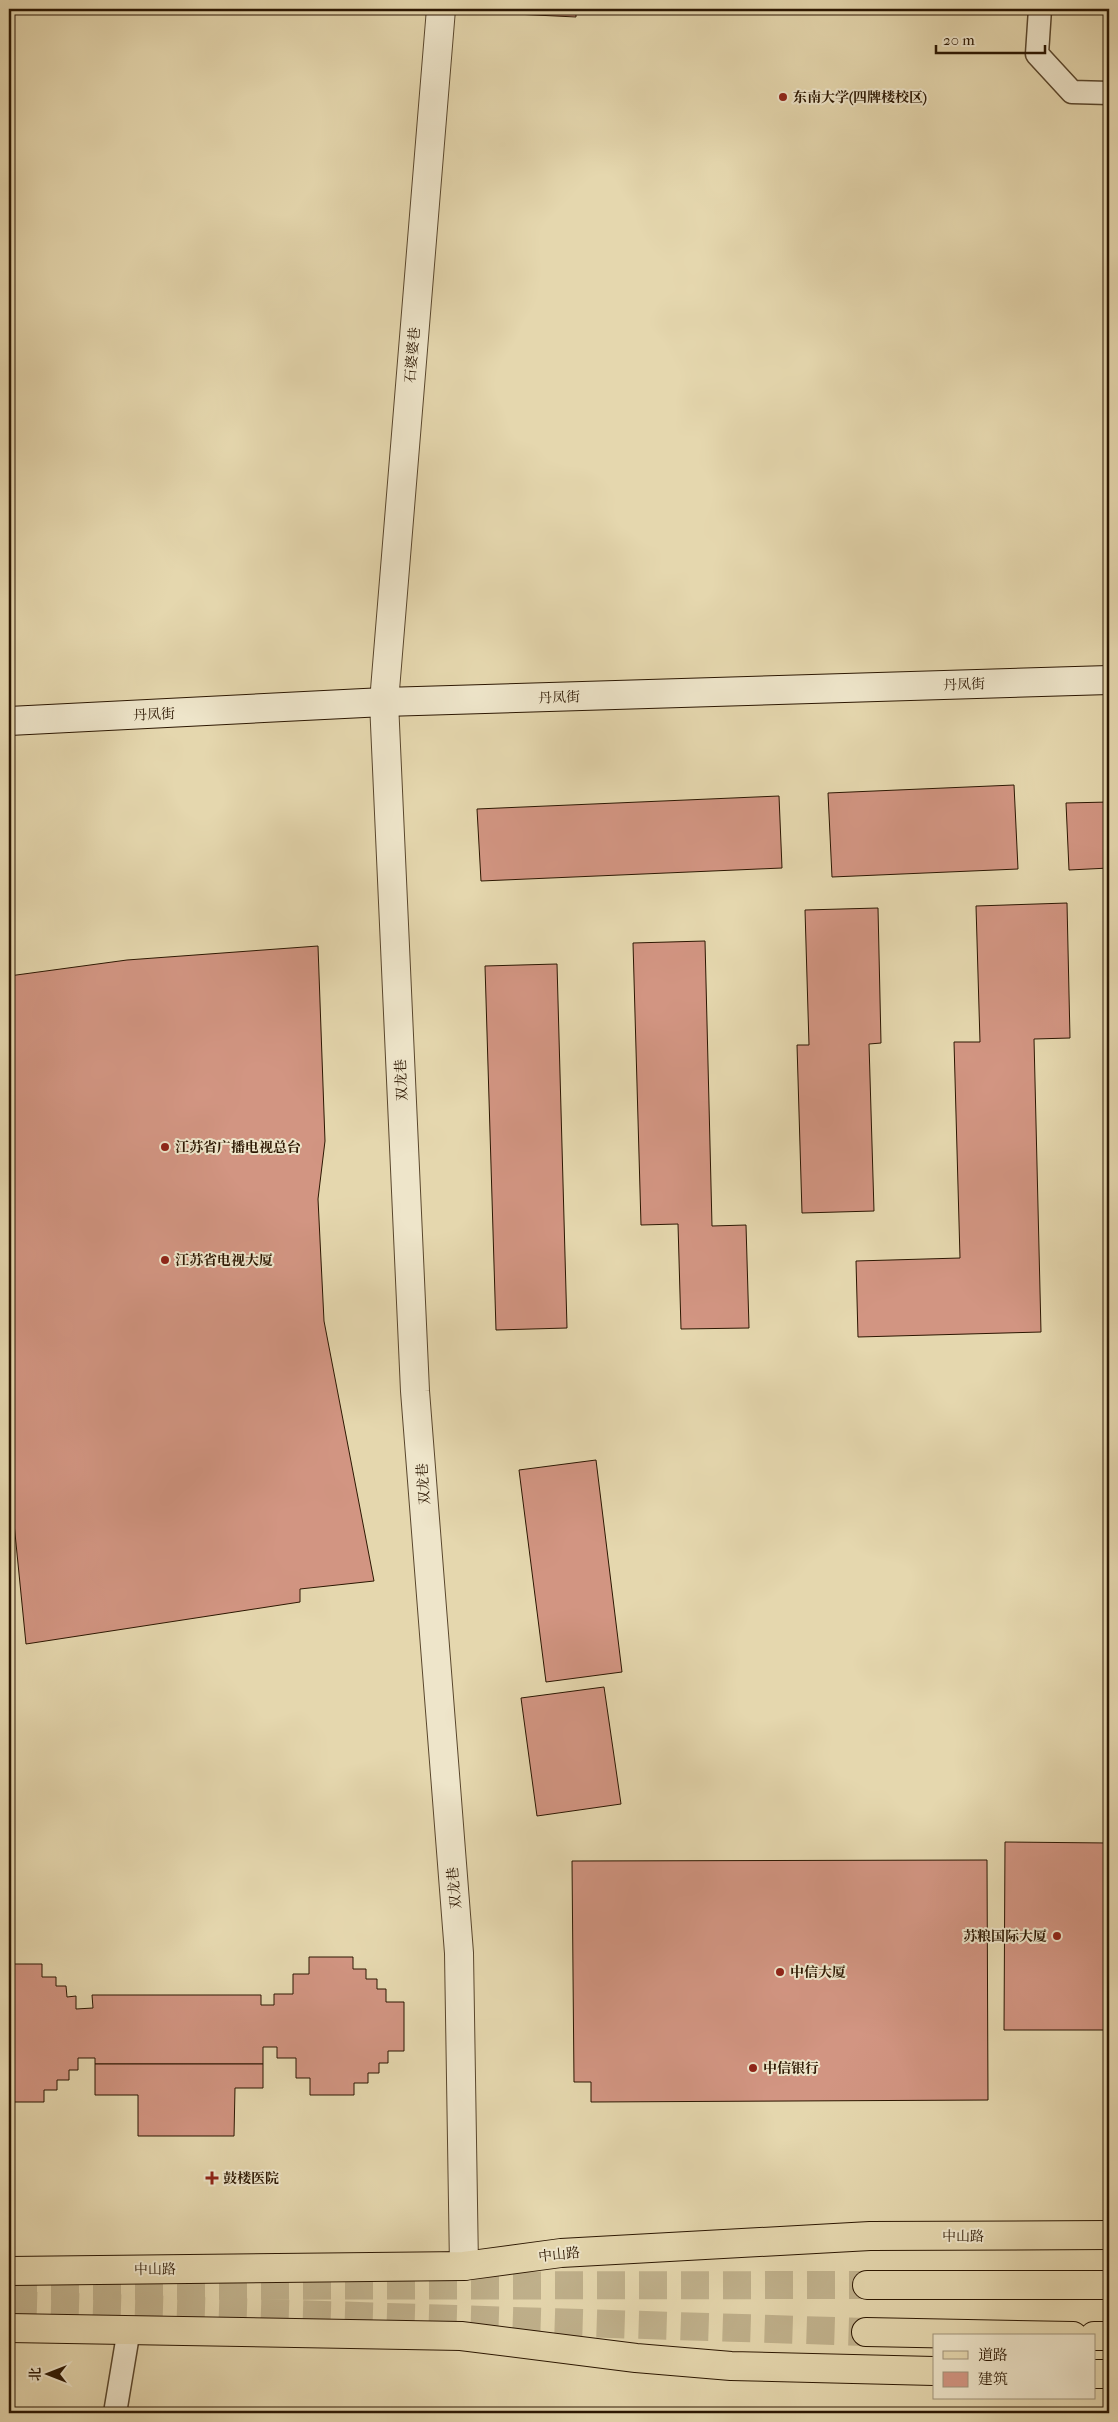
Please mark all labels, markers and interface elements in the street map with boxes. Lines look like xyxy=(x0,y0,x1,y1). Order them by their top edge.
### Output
scale bar xyxy=(936,22,1044,54)
text: 20 m xyxy=(943,31,975,49)
place label: 东南大学(四牌楼校区) xyxy=(793,89,927,106)
marker: 东南大学(四牌楼校区) xyxy=(777,91,789,103)
street label: 石婆婆巷 xyxy=(402,326,423,384)
street label: 丹凤街 xyxy=(943,675,985,694)
street label: 丹凤街 xyxy=(538,688,580,707)
street label: 丹凤街 xyxy=(133,705,175,724)
street label: 双龙巷 xyxy=(392,1059,411,1101)
place label: 江苏省广播电视总台 xyxy=(175,1139,301,1156)
marker: 江苏省广播电视总台 xyxy=(159,1141,171,1153)
place label: 江苏省电视大厦 xyxy=(175,1252,273,1269)
marker: 江苏省电视大厦 xyxy=(159,1254,171,1266)
street label: 双龙巷 xyxy=(414,1462,433,1506)
street label: 双龙巷 xyxy=(444,1866,465,1910)
place label: 苏粮国际大厦 xyxy=(963,1928,1047,1945)
marker: 苏粮国际大厦 xyxy=(1051,1930,1063,1942)
place label: 中信大厦 xyxy=(790,1964,846,1981)
marker: 中信大厦 xyxy=(774,1966,786,1978)
place label: 中信银行 xyxy=(763,2060,819,2077)
marker: 中信银行 xyxy=(747,2062,759,2074)
place label: 鼓楼医院 xyxy=(223,2170,279,2187)
marker: 鼓楼医院 xyxy=(205,2171,219,2185)
street label: 中山路 xyxy=(942,2228,984,2245)
street label: 中山路 xyxy=(537,2244,581,2265)
street label: 中山路 xyxy=(134,2261,176,2278)
legend xyxy=(933,2334,1096,2400)
text: 道路 xyxy=(978,2346,1008,2364)
north arrow xyxy=(22,2350,72,2400)
text: 北 xyxy=(27,2367,44,2381)
text: 建筑 xyxy=(978,2370,1008,2388)

